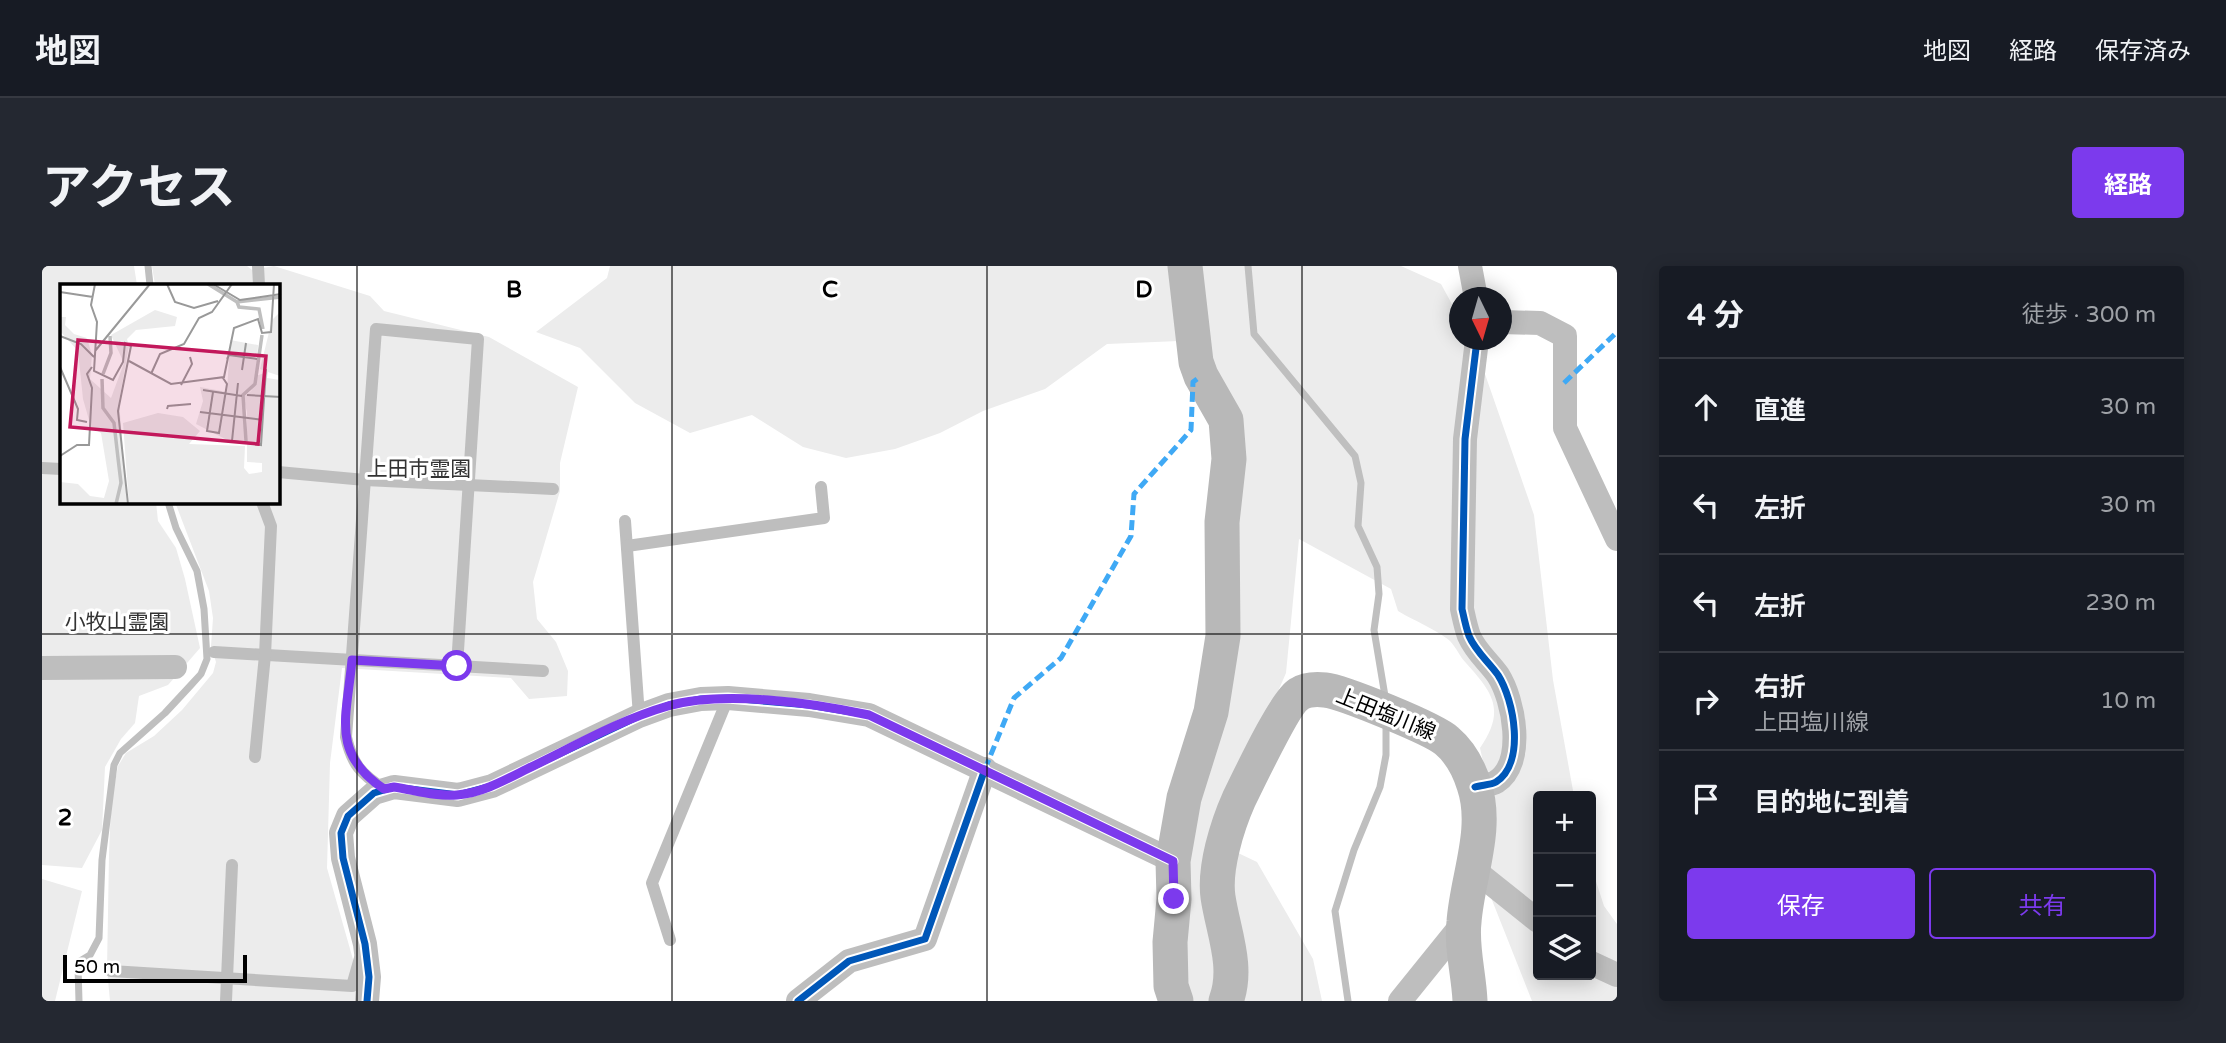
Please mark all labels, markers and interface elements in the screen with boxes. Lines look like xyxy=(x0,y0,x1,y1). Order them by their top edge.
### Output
text: 地図 xyxy=(35,32,101,71)
text: 地図 xyxy=(1923,37,1971,66)
text: 経路 xyxy=(2009,37,2057,66)
text: 保存済み xyxy=(2095,37,2191,66)
button: 経路 xyxy=(2072,147,2184,218)
text: アクセス xyxy=(42,159,236,218)
text: B xyxy=(506,276,522,304)
text: C xyxy=(822,276,838,304)
text: D xyxy=(1135,276,1153,304)
inset map xyxy=(60,284,280,504)
north arrow xyxy=(1449,287,1512,350)
text: 4 分 xyxy=(1687,297,1744,334)
text: 徒歩 · 300 m xyxy=(2022,301,2156,329)
icon: ahead xyxy=(1687,388,1725,426)
text: 30 m xyxy=(2100,393,2156,421)
text: 直進 xyxy=(1754,395,1806,426)
park label: 上田市霊園 xyxy=(367,457,472,482)
icon: left xyxy=(1687,486,1725,524)
text: 30 m xyxy=(2100,491,2156,519)
text: 左折 xyxy=(1754,493,1806,524)
icon: left xyxy=(1687,584,1725,622)
text: 230 m xyxy=(2086,589,2156,617)
text: 左折 xyxy=(1754,591,1806,622)
park label: 小牧山霊園 xyxy=(65,610,170,635)
route start xyxy=(441,650,472,681)
text: 右折 xyxy=(1754,672,1806,703)
icon: right xyxy=(1687,682,1725,720)
street label: 上田塩川線 xyxy=(1332,683,1439,746)
text: 10 m xyxy=(2100,687,2156,715)
text: 上田塩川線 xyxy=(1754,709,1869,737)
icon: arrive xyxy=(1687,780,1725,818)
text: 目的地に到着 xyxy=(1754,787,1910,818)
map controls xyxy=(1533,791,1596,980)
button: + xyxy=(1533,791,1596,854)
text: 2 xyxy=(58,804,72,832)
button: − xyxy=(1533,854,1596,917)
button: 保存 xyxy=(1687,868,1915,939)
button: 共有 xyxy=(1929,868,2156,939)
route end xyxy=(1158,883,1189,914)
button: layers xyxy=(1533,917,1596,980)
scale bar xyxy=(63,952,247,984)
text: 50 m xyxy=(74,956,120,978)

